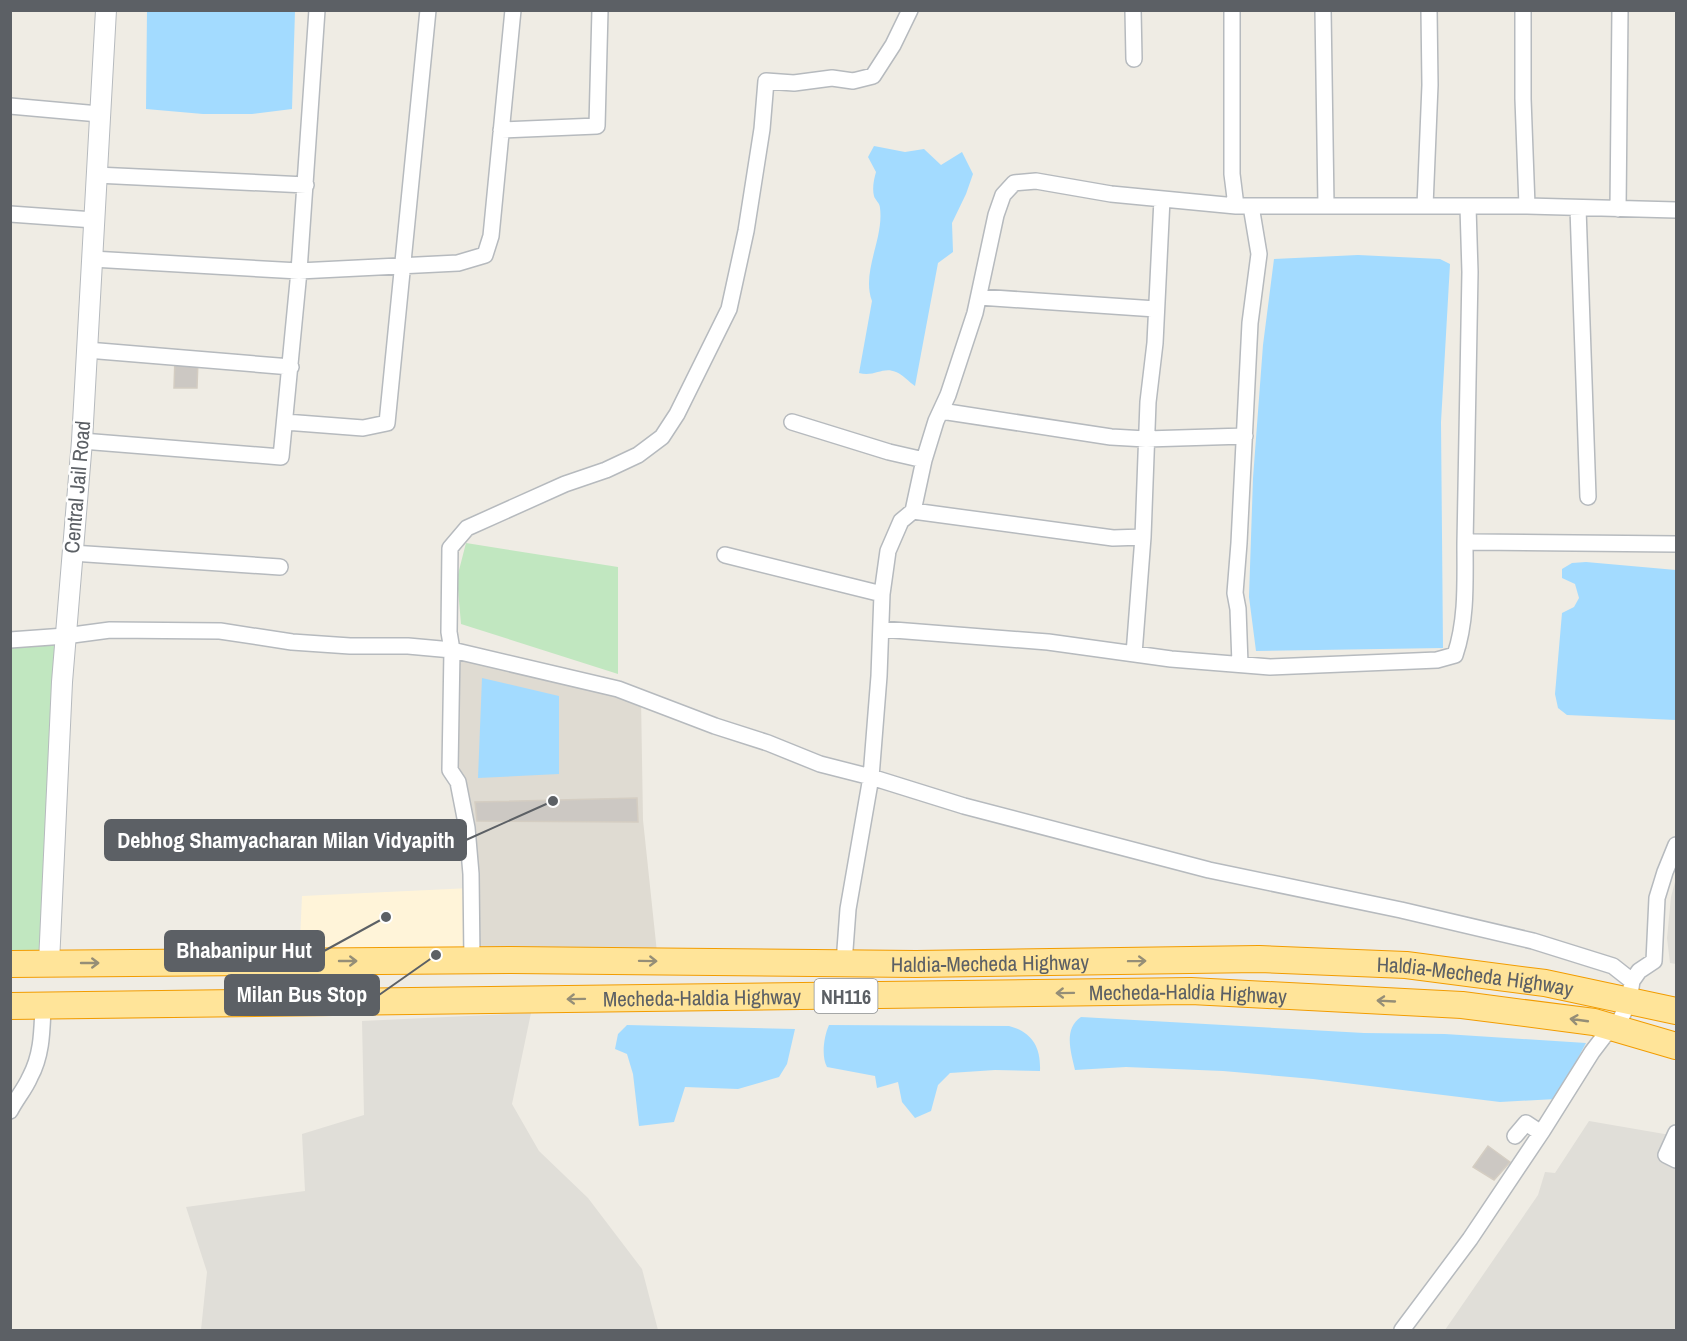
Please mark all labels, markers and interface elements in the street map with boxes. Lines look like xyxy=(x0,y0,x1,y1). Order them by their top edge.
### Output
street label: Central Jail Road xyxy=(57,419,97,555)
callout: Debhog Shamyacharan Milan Vidyapith xyxy=(105,820,466,860)
text: Debhog Shamyacharan Milan Vidyapith xyxy=(117,825,455,855)
callout: Bhabanipur Hut xyxy=(165,931,324,971)
text: Bhabanipur Hut xyxy=(176,935,312,965)
street label: Haldia-Mecheda Highway xyxy=(891,947,1090,979)
street label: Haldia-Mecheda Highway xyxy=(1376,949,1577,1003)
one-way arrow xyxy=(337,955,357,967)
one-way arrow xyxy=(1126,955,1146,967)
one-way arrow xyxy=(637,956,657,967)
one-way arrow xyxy=(79,957,99,969)
callout: Milan Bus Stop xyxy=(225,975,379,1015)
street label: Mecheda-Haldia Highway xyxy=(1089,976,1288,1010)
text: Milan Bus Stop xyxy=(237,979,367,1009)
road number: NH116 xyxy=(814,979,878,1013)
street label: Mecheda-Haldia Highway xyxy=(603,981,802,1013)
one-way arrow xyxy=(1055,987,1075,999)
one-way arrow xyxy=(566,993,586,1005)
one-way arrow xyxy=(1376,995,1396,1006)
one-way arrow xyxy=(1570,1015,1590,1026)

